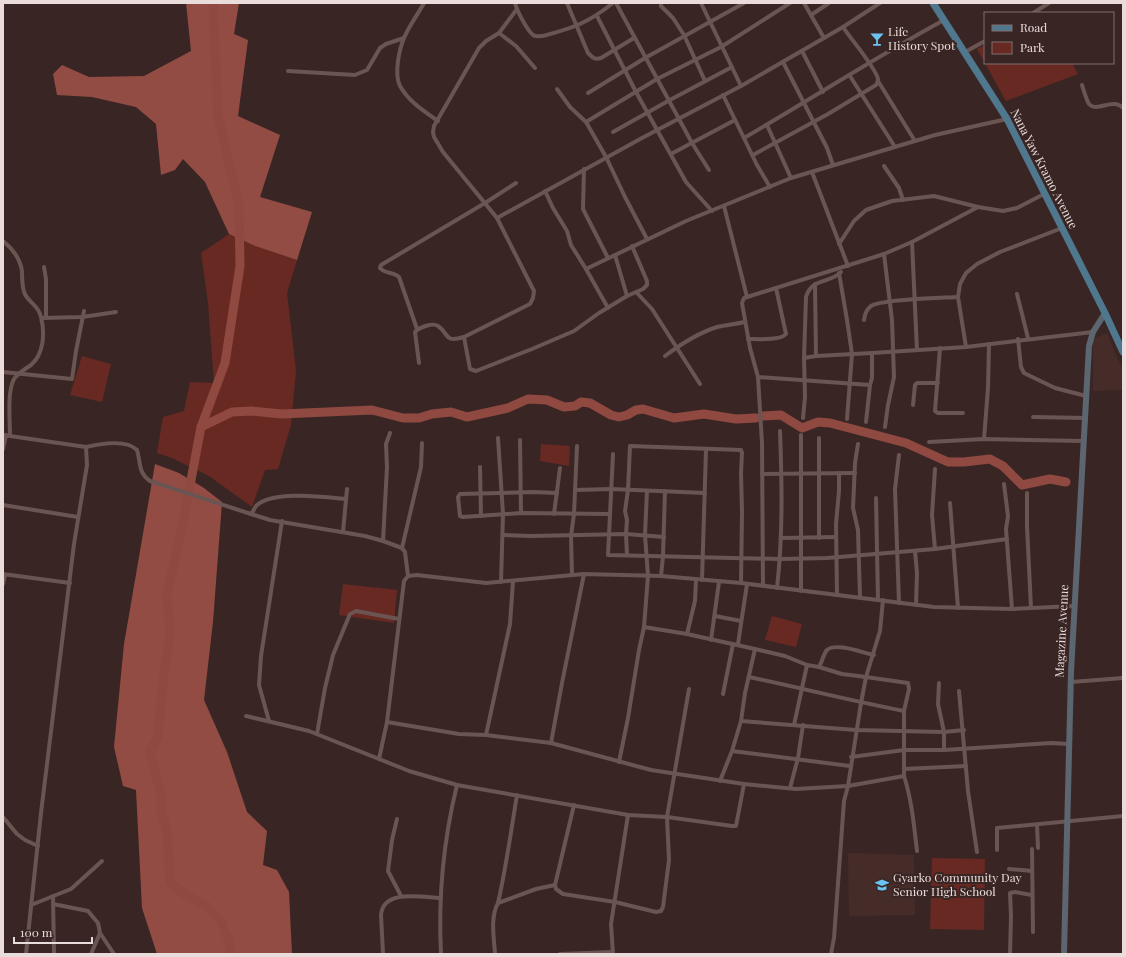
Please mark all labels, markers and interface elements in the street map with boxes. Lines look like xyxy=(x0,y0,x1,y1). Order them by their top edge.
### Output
legend xyxy=(984,12,1114,64)
text: Road xyxy=(1020,19,1047,35)
place label: Life History Spot xyxy=(888,23,956,53)
bar icon: Life History Spot xyxy=(869,31,885,47)
text: Park xyxy=(1020,39,1045,55)
street label: Nana Yaw Kramo Avenue xyxy=(1008,106,1082,231)
street label: Magazine Avenue xyxy=(1051,584,1071,678)
place label: Gyarko Community Day Senior High School xyxy=(893,869,1022,899)
school or university icon: Gyarko Community Day Senior High School xyxy=(874,877,890,893)
scale bar xyxy=(14,919,92,945)
text: 100 m xyxy=(20,924,53,940)

